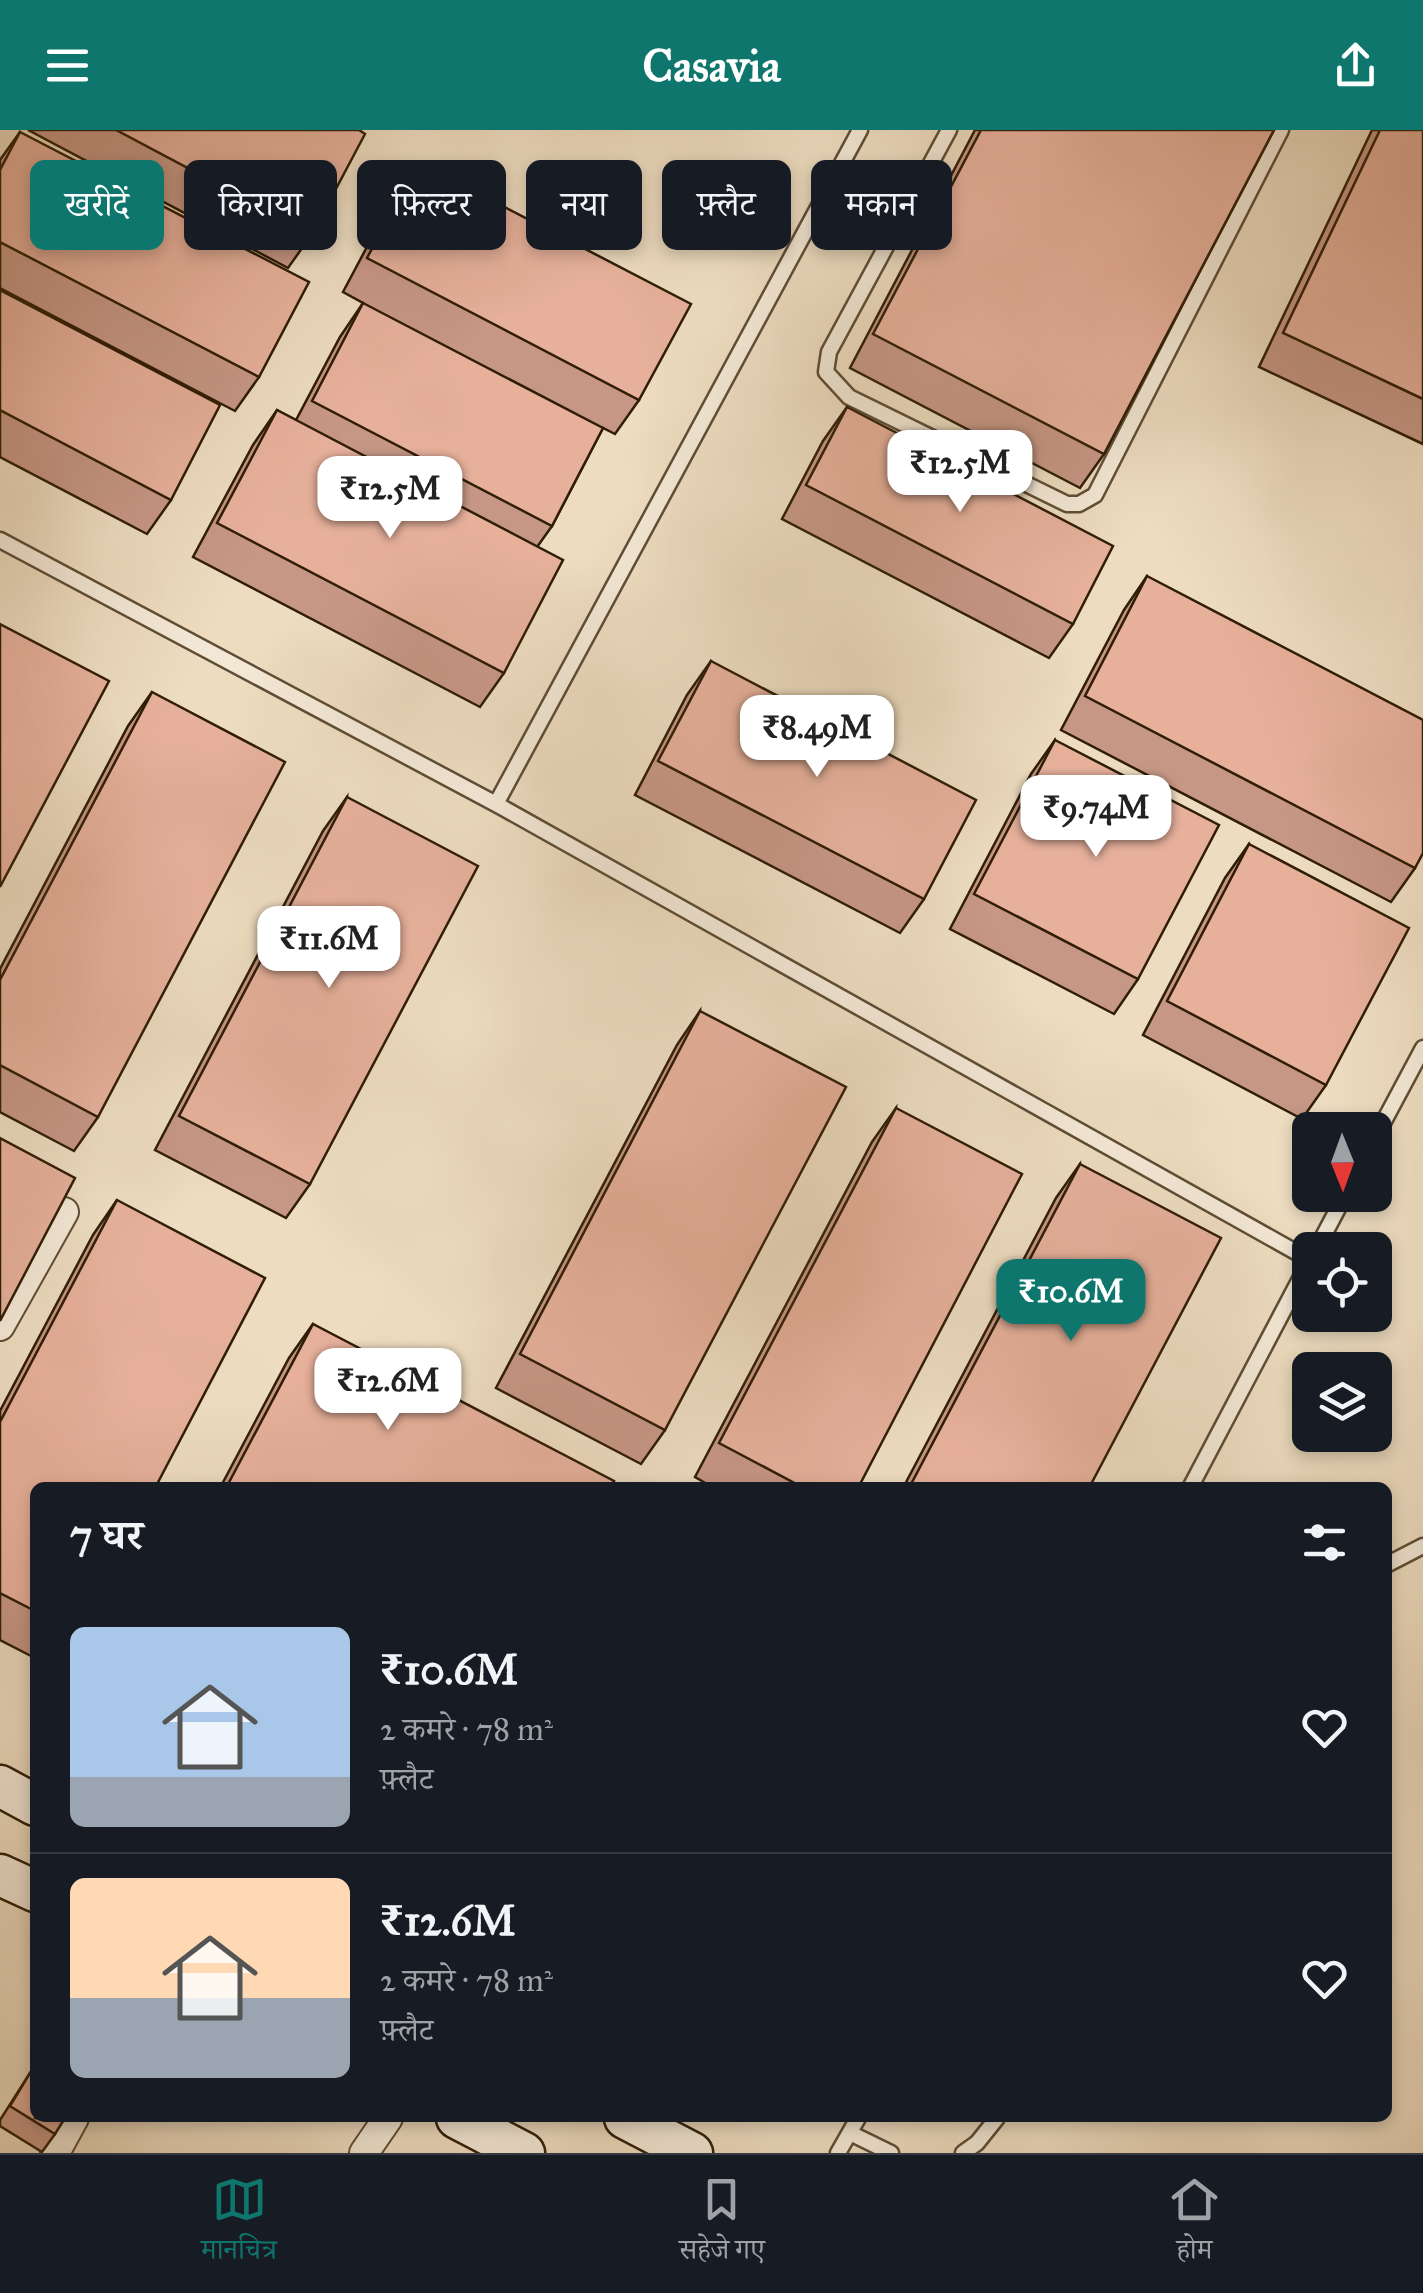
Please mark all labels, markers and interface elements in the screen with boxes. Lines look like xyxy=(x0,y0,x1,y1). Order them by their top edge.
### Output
icon: menu xyxy=(40,38,95,93)
text: Casavia xyxy=(643,38,780,93)
icon: share xyxy=(1328,38,1383,93)
chip: खरीदें xyxy=(30,160,164,250)
chip: किराया xyxy=(184,160,337,250)
chip: फ़िल्टर xyxy=(357,160,506,250)
chip: नया xyxy=(526,160,642,250)
chip: फ़्लैट xyxy=(662,160,791,250)
chip: मकान xyxy=(811,160,952,250)
pin: ₹12.5M xyxy=(879,430,1041,515)
text: ₹12.5M xyxy=(909,443,1011,482)
pin: ₹12.5M xyxy=(309,456,471,541)
text: ₹12.5M xyxy=(339,469,441,508)
pin: ₹8.49M xyxy=(736,695,898,780)
text: ₹8.49M xyxy=(762,708,872,747)
pin: ₹9.74M xyxy=(1015,775,1177,860)
text: ₹9.74M xyxy=(1042,788,1150,827)
pin: ₹11.6M xyxy=(248,906,410,991)
text: ₹11.6M xyxy=(279,919,379,958)
north arrow xyxy=(1292,1112,1392,1212)
map controls xyxy=(1292,1112,1392,1452)
button: locate xyxy=(1292,1232,1392,1332)
pin: ₹10.6M xyxy=(990,1259,1152,1344)
text: ₹10.6M xyxy=(1018,1272,1124,1311)
pin: ₹12.6M xyxy=(307,1348,469,1433)
button: layers xyxy=(1292,1352,1392,1452)
text: ₹12.6M xyxy=(336,1361,440,1400)
text: 7 घर xyxy=(70,1509,143,1561)
icon: filters xyxy=(1297,1515,1352,1570)
text: ₹10.6M xyxy=(380,1644,518,1696)
icon: home xyxy=(150,1667,270,1787)
icon: heart xyxy=(1297,1700,1352,1755)
text: 2 कमरे · 78 m² xyxy=(380,1710,553,1749)
text: फ़्लैट xyxy=(380,1760,433,1799)
text: ₹12.6M xyxy=(380,1895,515,1947)
icon: home xyxy=(150,1918,270,2038)
icon: heart xyxy=(1297,1951,1352,2006)
text: 2 कमरे · 78 m² xyxy=(380,1961,553,2000)
text: फ़्लैट xyxy=(380,2011,433,2050)
tab: मानचित्र xyxy=(201,2172,277,2277)
tab: सहेजे गए xyxy=(679,2172,765,2277)
tab: होम xyxy=(1167,2172,1222,2277)

